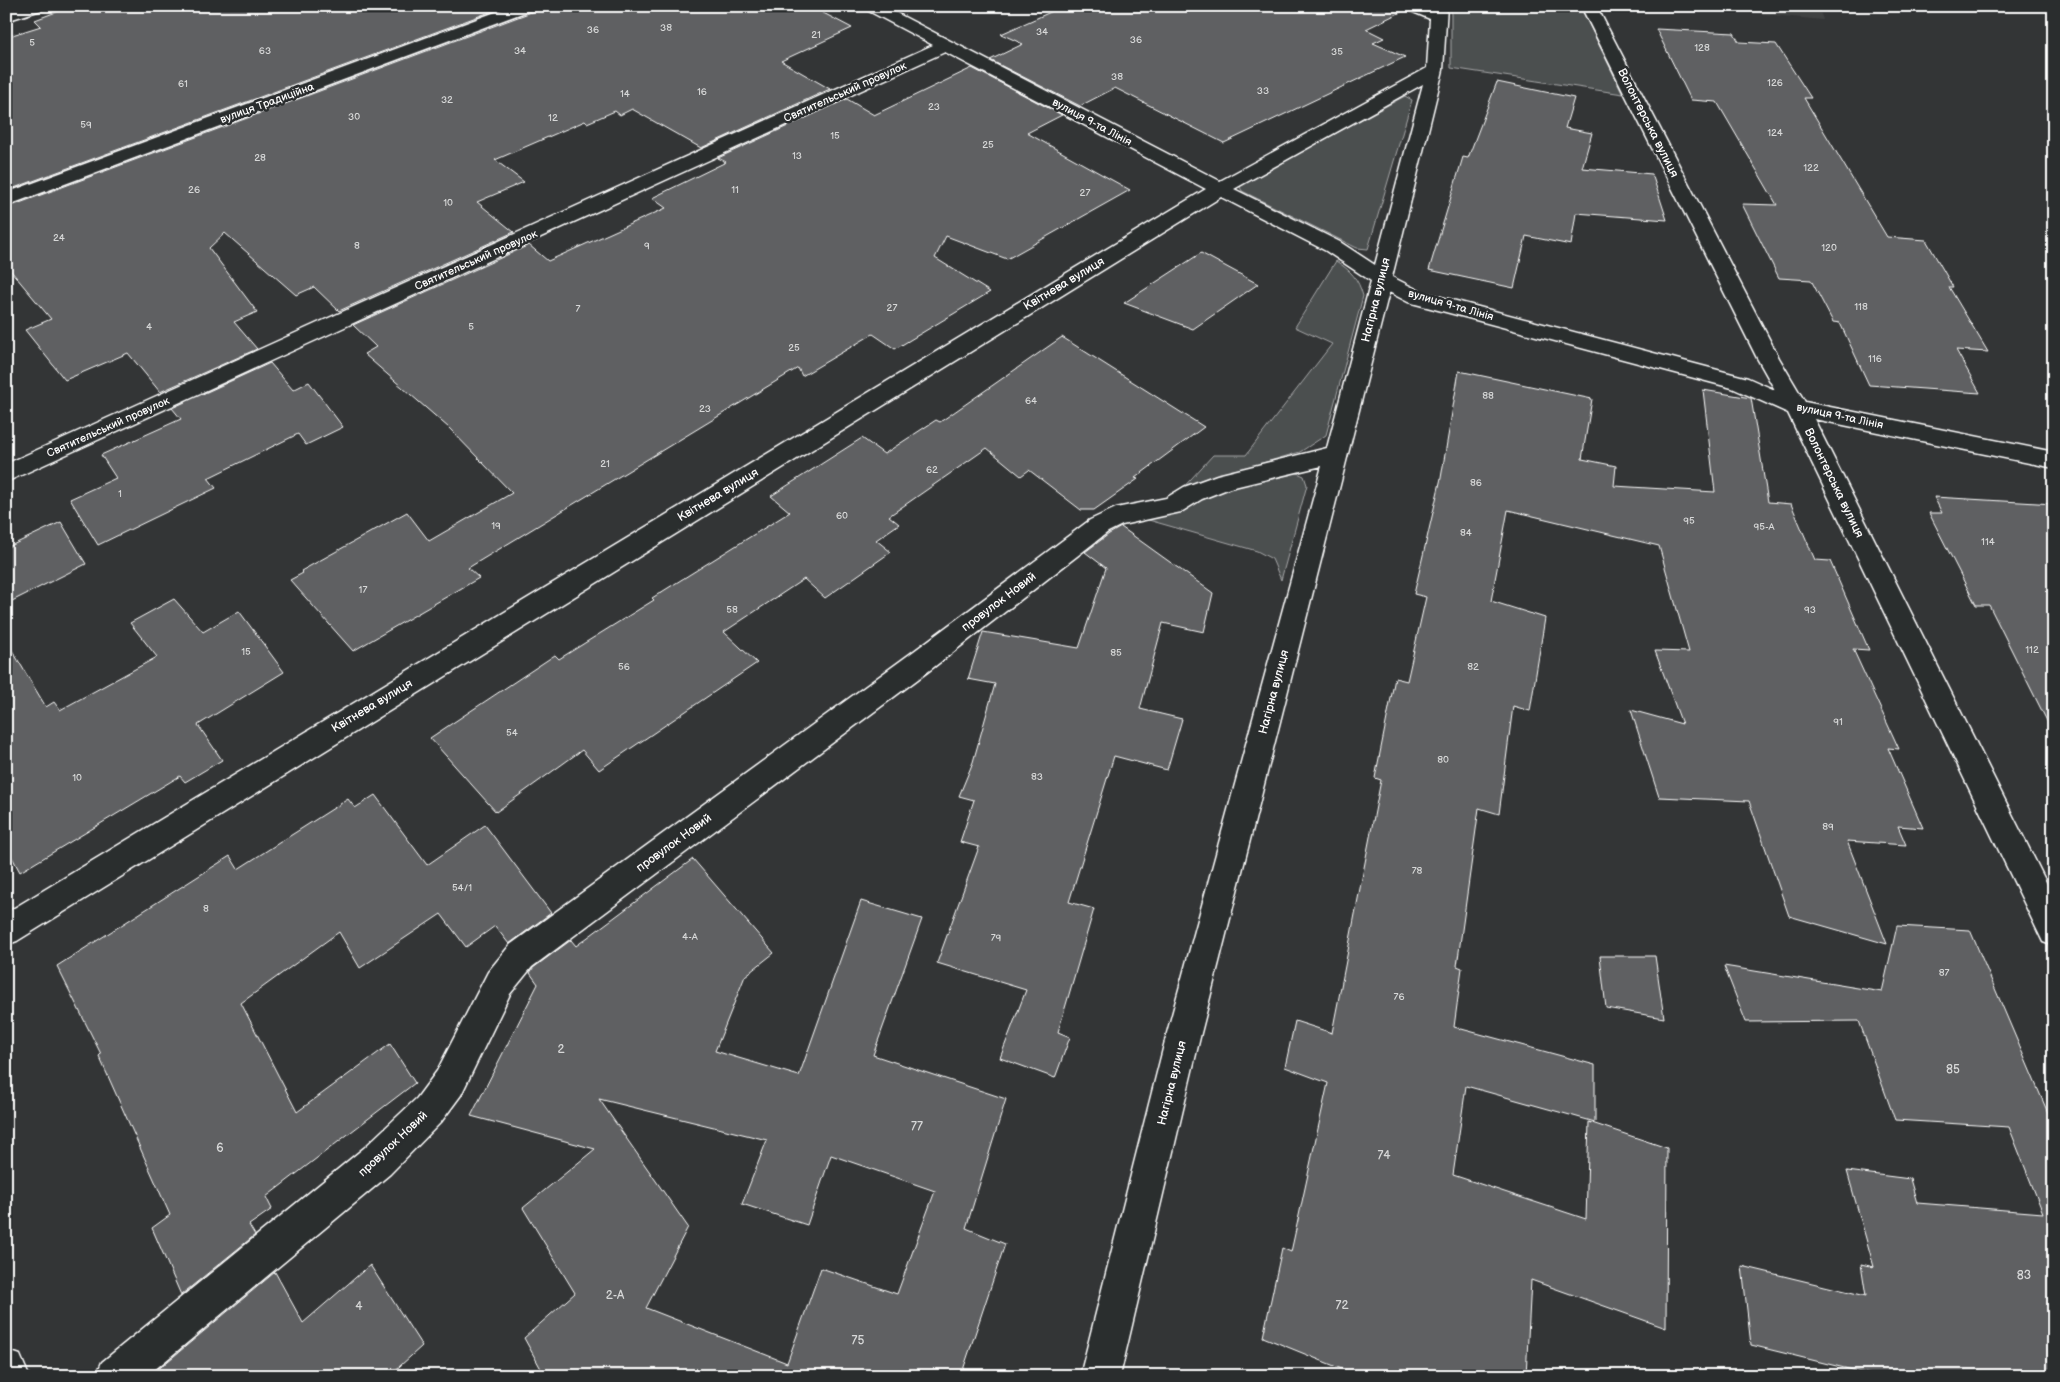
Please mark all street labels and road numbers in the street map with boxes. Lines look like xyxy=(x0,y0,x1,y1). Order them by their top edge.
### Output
street label: Святительський провулок xyxy=(782,59,908,125)
street label: Волонтерська вулиця xyxy=(1614,66,1682,180)
street label: вулиця Традиційна xyxy=(218,80,316,126)
street label: вулиця 9-та Лінія xyxy=(1050,96,1134,148)
street label: Святительський провулок xyxy=(413,227,539,293)
street label: Квітнева вулиця xyxy=(1021,254,1107,314)
street label: Нагірна вулиця xyxy=(1358,256,1394,344)
street label: вулиця 9-та Лінія xyxy=(1407,287,1495,323)
street label: Святительський провулок xyxy=(45,394,171,460)
street label: вулиця 9-та Лінія xyxy=(1795,400,1885,432)
street label: Волонтерська вулиця xyxy=(1801,426,1867,541)
street label: Квітнева вулиця xyxy=(675,465,761,525)
street label: провулок Новий xyxy=(959,569,1039,635)
street label: Нагірна вулиця xyxy=(1256,648,1293,736)
street label: Квітнева вулиця xyxy=(329,676,415,736)
street label: провулок Новий xyxy=(633,811,715,875)
street label: Нагірна вулиця xyxy=(1154,1039,1190,1127)
street label: провулок Новий xyxy=(355,1108,431,1180)

